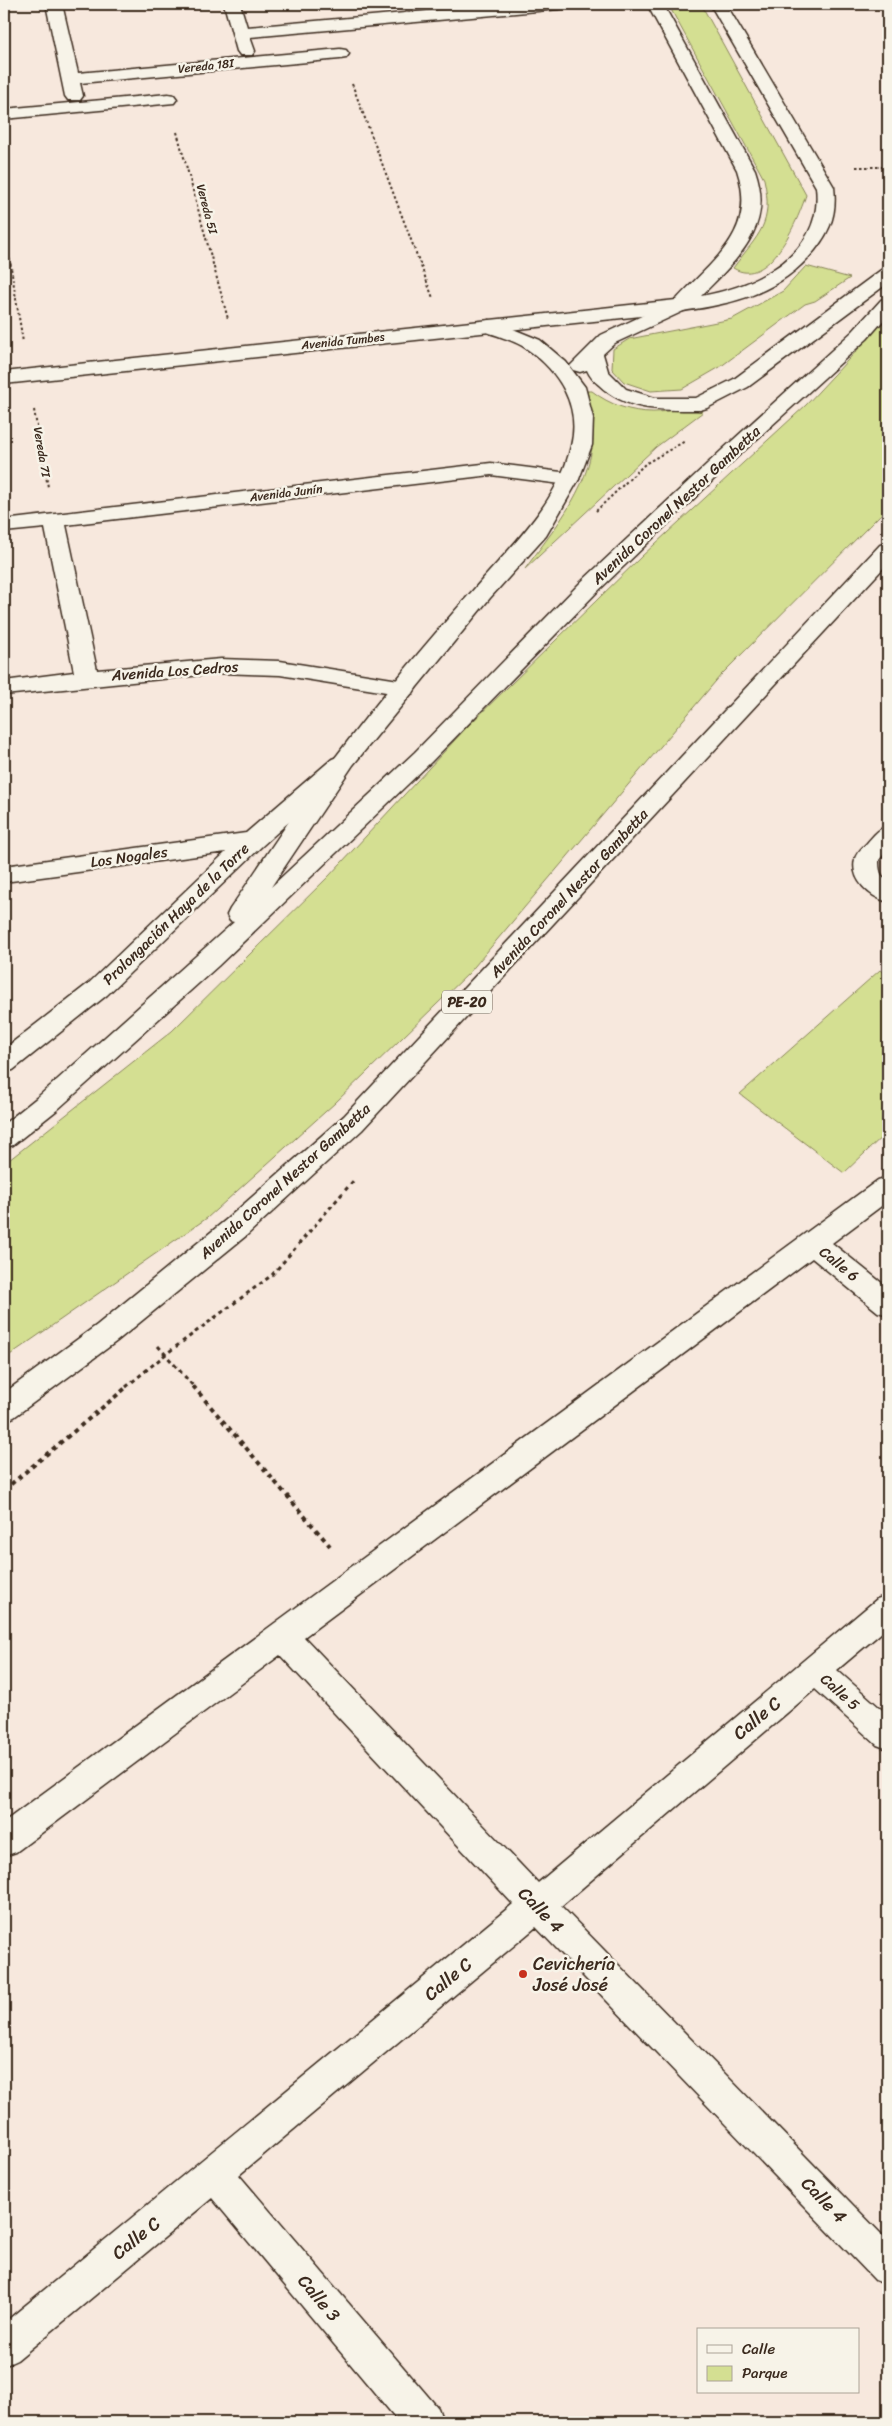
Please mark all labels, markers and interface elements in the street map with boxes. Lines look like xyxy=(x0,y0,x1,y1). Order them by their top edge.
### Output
street label: Vereda 18I xyxy=(177,52,236,80)
street label: Vereda 5I xyxy=(190,182,225,238)
street label: Avenida Tumbes xyxy=(299,326,386,356)
street label: Avenida Coronel Nestor Gambetta xyxy=(585,419,767,591)
street label: Vereda 7I xyxy=(27,425,57,480)
street label: Avenida Junín xyxy=(247,478,324,508)
street label: Avenida Los Cedros xyxy=(110,654,239,688)
street label: Avenida Coronel Nestor Gambetta xyxy=(483,802,655,984)
street label: Prolongación Haya de la Torre xyxy=(96,836,256,992)
street label: Los Nogales xyxy=(89,839,169,875)
road number: PE-20 xyxy=(442,990,492,1014)
street label: Avenida Coronel Nestor Gambetta xyxy=(192,1096,377,1266)
street label: Calle 6 xyxy=(813,1240,865,1288)
street label: Calle 5 xyxy=(814,1667,866,1717)
street label: Calle C xyxy=(725,1688,789,1748)
street label: Calle 4 xyxy=(510,1879,572,1941)
place label: Cevichería José José xyxy=(532,1948,615,2001)
street label: Calle C xyxy=(416,1949,480,2009)
marker: Cevichería José José xyxy=(517,1968,529,1980)
street label: Calle 4 xyxy=(793,2169,855,2231)
street label: Calle C xyxy=(104,2208,168,2268)
street label: Calle 3 xyxy=(289,2267,349,2329)
legend xyxy=(697,2328,860,2394)
text: Calle xyxy=(742,2336,775,2362)
text: Parque xyxy=(742,2360,787,2386)

